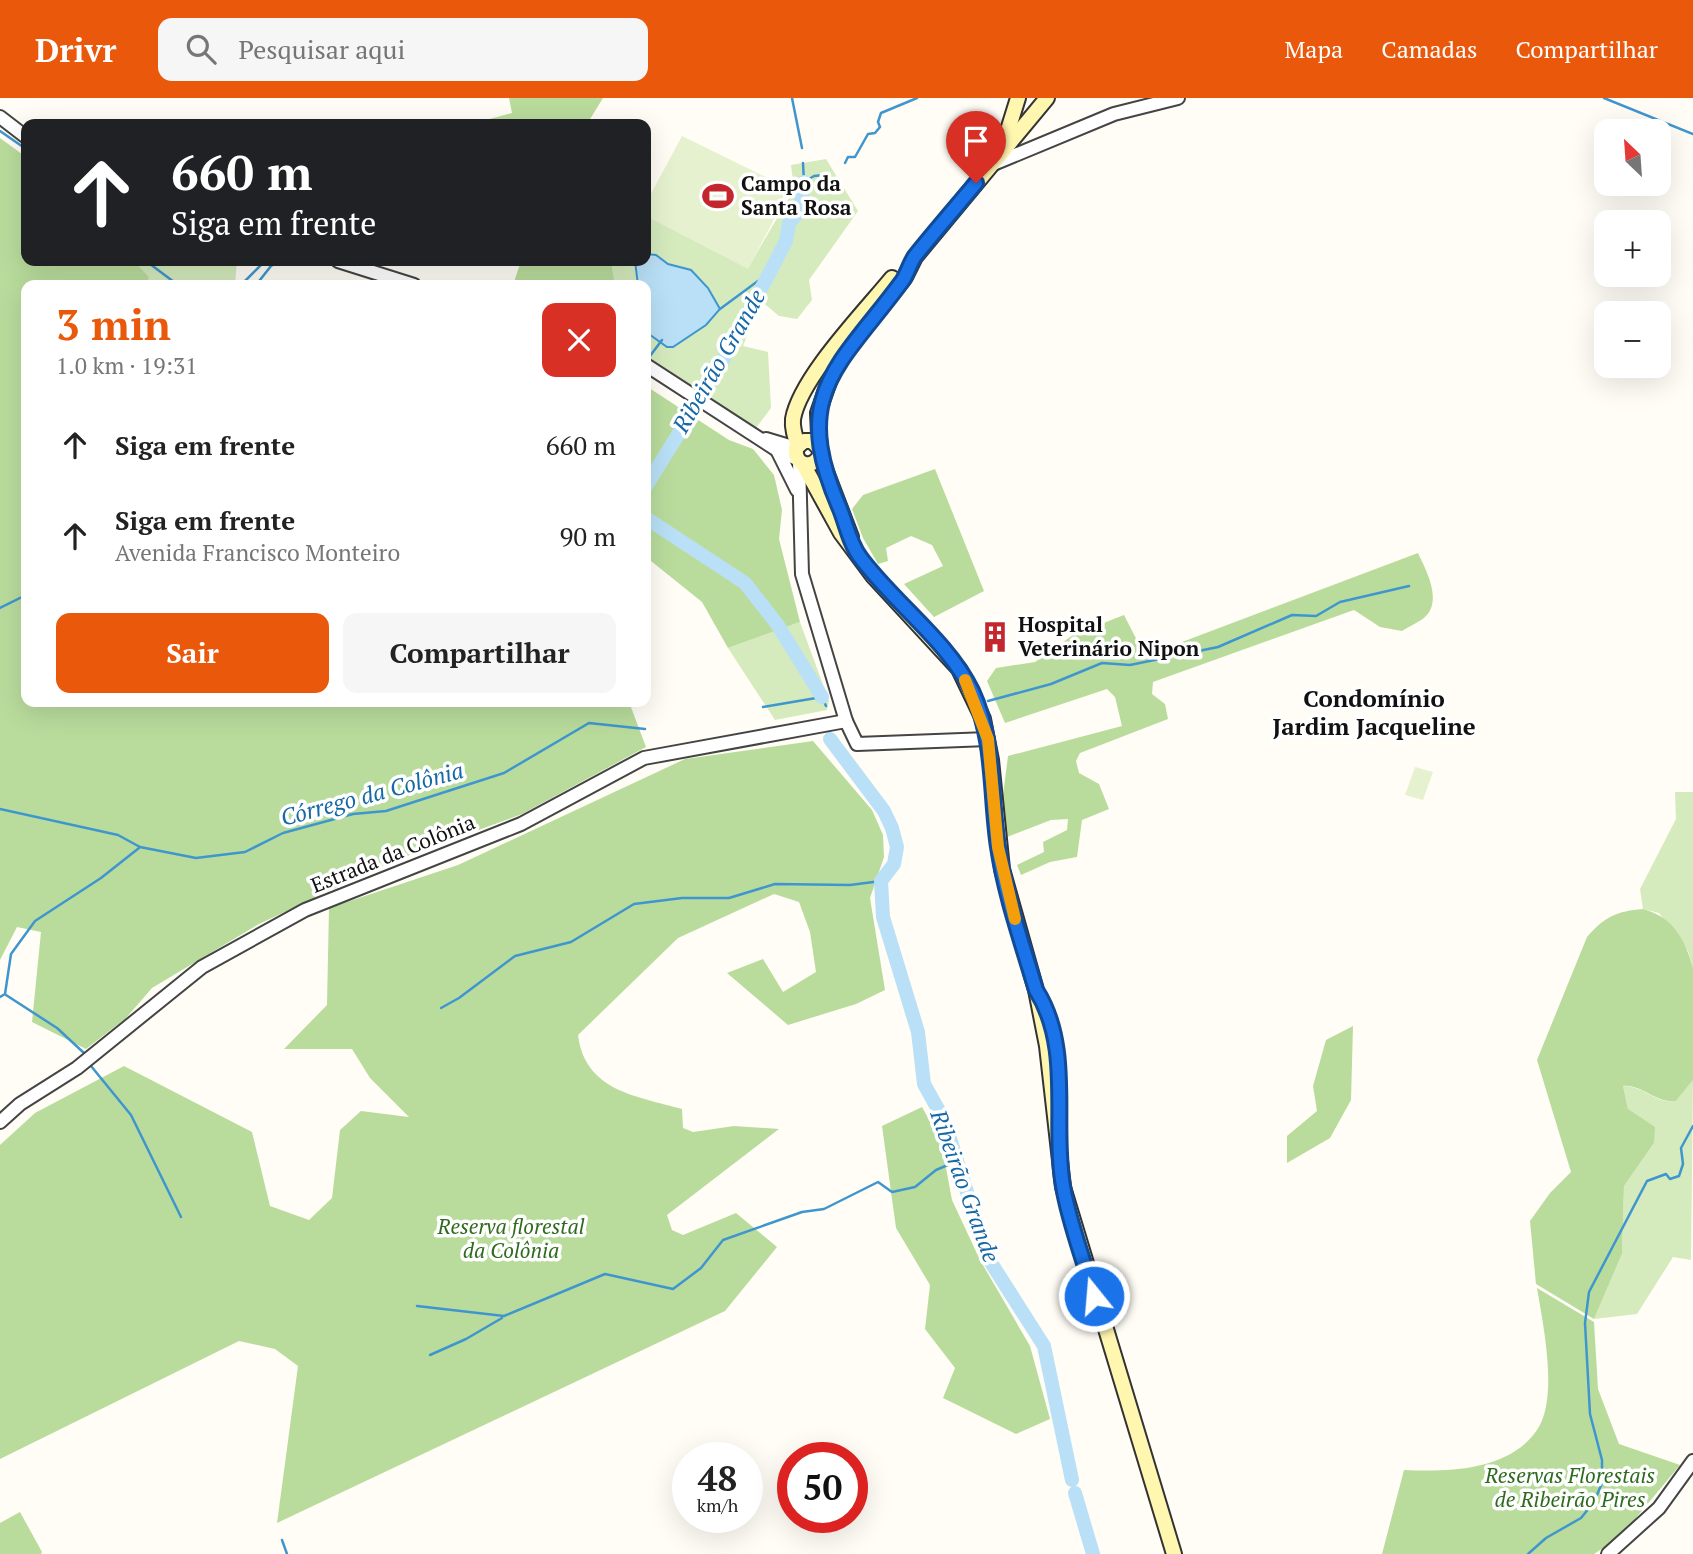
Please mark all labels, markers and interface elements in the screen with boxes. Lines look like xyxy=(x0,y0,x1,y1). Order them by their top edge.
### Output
search box xyxy=(158,18,648,81)
text: Drivr xyxy=(35,28,116,71)
icon: search xyxy=(182,30,220,68)
text: Pesquisar aqui xyxy=(238,32,405,66)
text: Mapa xyxy=(1285,33,1343,65)
text: Camadas xyxy=(1381,33,1477,65)
text: Compartilhar xyxy=(1515,33,1658,65)
pin xyxy=(946,111,1006,183)
north arrow xyxy=(1594,119,1671,196)
map controls xyxy=(1594,119,1671,378)
icon: arrive xyxy=(957,122,995,160)
text: 660 m xyxy=(171,139,313,204)
icon: ahead xyxy=(56,147,147,238)
place label: Campo da Santa Rosa xyxy=(741,169,852,221)
sports icon: Campo da Santa Rosa xyxy=(701,179,735,213)
text: Siga em frente xyxy=(171,202,376,244)
button: + xyxy=(1594,210,1671,287)
water label: Ribeirão Grande xyxy=(665,284,772,439)
text: 3 min xyxy=(56,296,171,352)
button: − xyxy=(1594,301,1671,378)
button: close xyxy=(542,303,616,377)
text: 1.0 km · 19:31 xyxy=(56,350,198,381)
icon: ahead xyxy=(56,426,94,464)
text: Siga em frente xyxy=(115,428,295,462)
text: 660 m xyxy=(546,428,616,462)
text: Siga em frente xyxy=(115,503,295,537)
icon: ahead xyxy=(56,517,94,555)
text: 90 m xyxy=(560,519,616,553)
text: Avenida Francisco Monteiro xyxy=(115,537,400,568)
place label: Hospital Veterinário Nipon xyxy=(1018,610,1200,662)
button: Sair xyxy=(56,613,329,693)
button: Compartilhar xyxy=(343,613,616,693)
building icon: Hospital Veterinário Nipon xyxy=(978,620,1012,654)
district label: Condomínio Jardim Jacqueline xyxy=(1272,682,1476,742)
water label: Córrego da Colônia xyxy=(277,754,467,833)
street label: Estrada da Colônia xyxy=(306,807,479,899)
water label: Ribeirão Grande xyxy=(923,1104,1007,1266)
park label: Reserva florestal da Colônia xyxy=(437,1212,585,1264)
position arrow xyxy=(1057,1259,1131,1333)
speed limit sign: 50 xyxy=(777,1442,868,1533)
text: 48 xyxy=(698,1455,737,1501)
park label: Reservas Florestais de Ribeirão Pires xyxy=(1484,1461,1655,1513)
text: km/h xyxy=(697,1493,738,1517)

